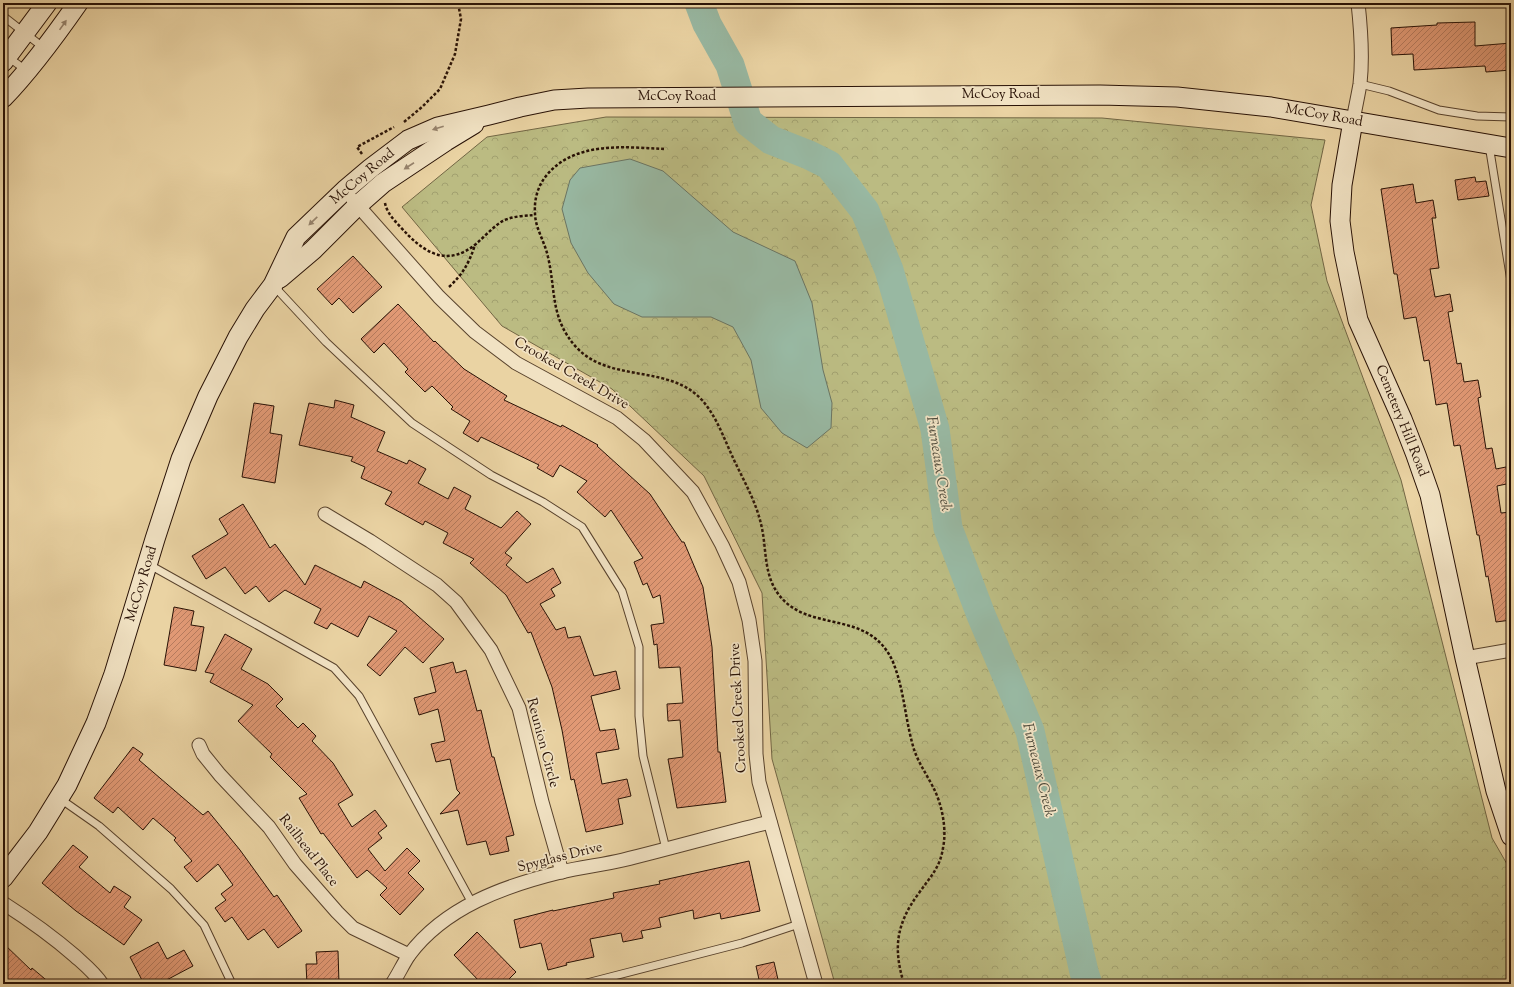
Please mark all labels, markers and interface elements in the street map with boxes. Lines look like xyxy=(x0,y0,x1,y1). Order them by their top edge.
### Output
one-way arrow xyxy=(59,19,67,30)
street label: McCoy Road xyxy=(962,85,1040,105)
street label: McCoy Road xyxy=(638,87,716,107)
street label: McCoy Road xyxy=(1284,99,1365,133)
one-way arrow xyxy=(432,125,444,131)
street label: McCoy Road xyxy=(326,144,400,210)
one-way arrow xyxy=(404,162,414,170)
one-way arrow xyxy=(308,217,318,226)
street label: Crooked Creek Drive xyxy=(510,333,632,415)
street label: Cemetery Hill Road xyxy=(1369,362,1433,480)
water label: Furneaux Creek xyxy=(920,415,956,513)
street label: McCoy Road xyxy=(121,543,163,624)
street label: Crooked Creek Drive xyxy=(726,643,752,773)
street label: Reunion Circle xyxy=(520,696,564,790)
water label: Furneaux Creek xyxy=(1016,721,1060,819)
street label: Railhead Place xyxy=(273,811,343,891)
street label: Spyglass Drive xyxy=(515,838,605,878)

